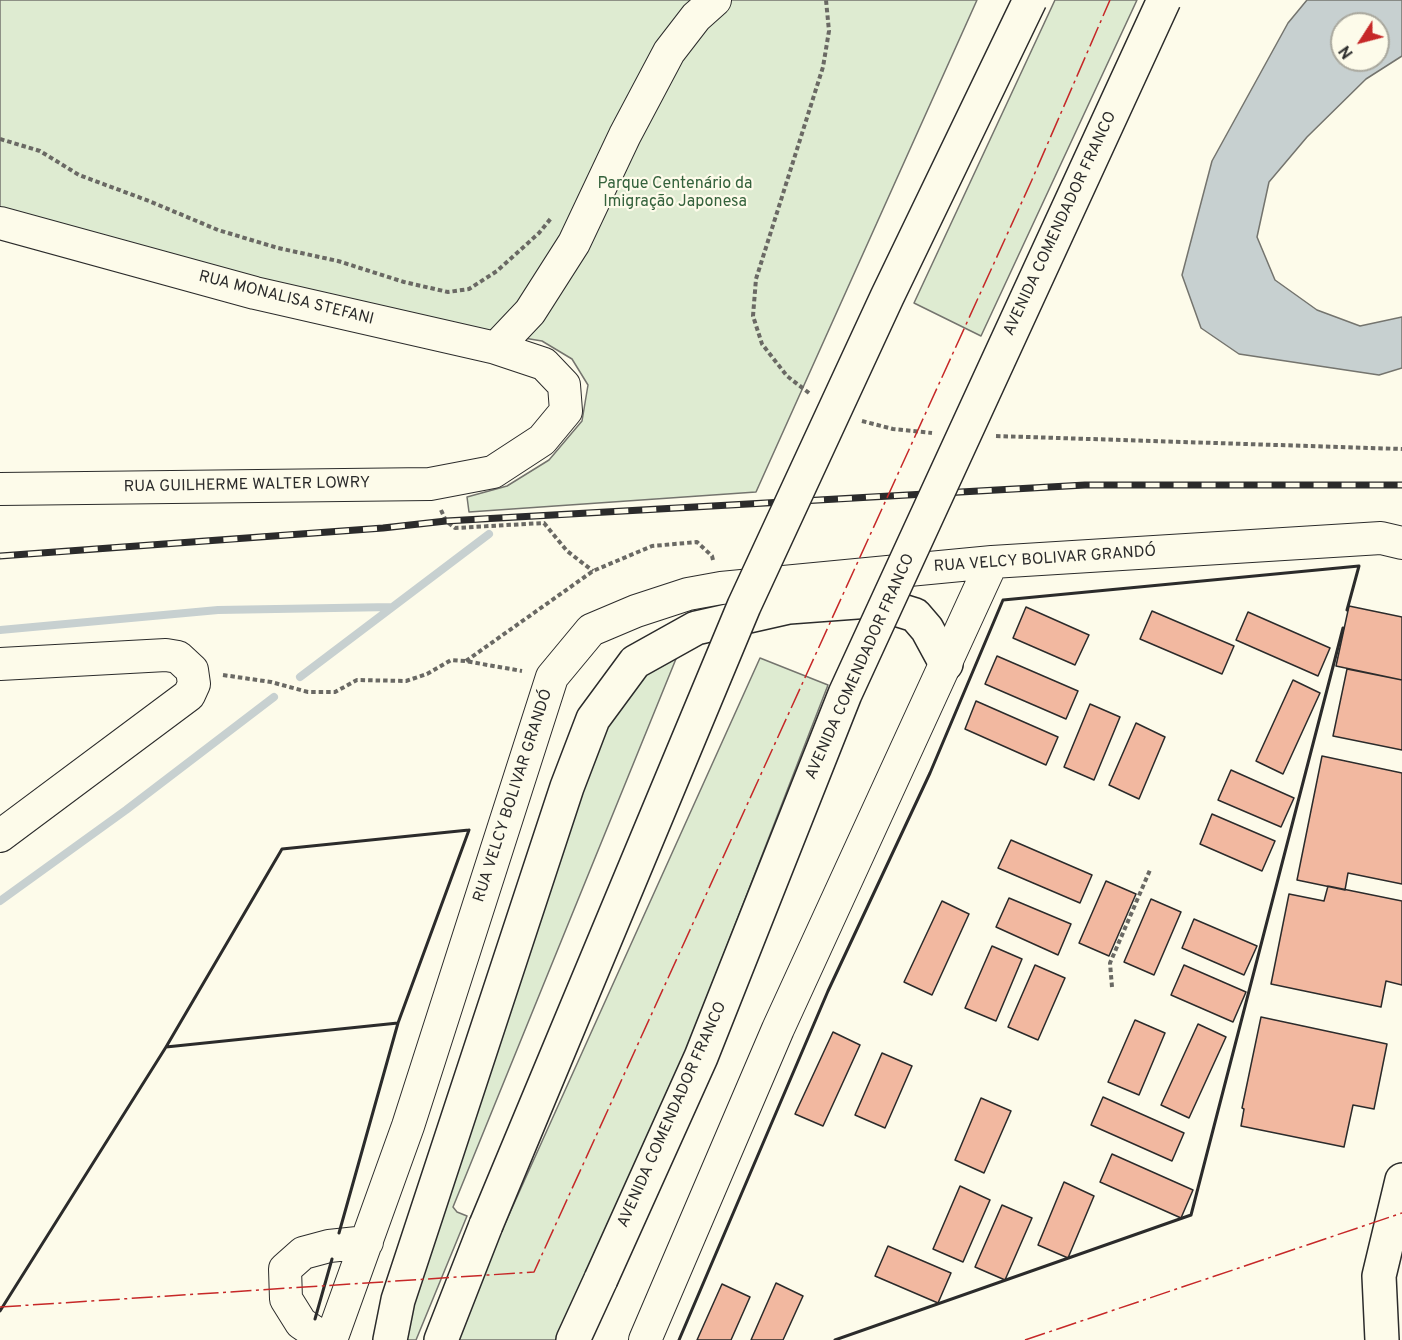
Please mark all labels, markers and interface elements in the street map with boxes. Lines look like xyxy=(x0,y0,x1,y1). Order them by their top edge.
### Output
north arrow xyxy=(1330,12,1390,72)
text: N xyxy=(1336,41,1359,62)
street label: AVENIDA COMENDADOR FRANCO xyxy=(1000,109,1122,339)
park label: Parque Centenário da Imigração Japonesa xyxy=(598,175,752,213)
street label: RUA MONALISA STEFANI xyxy=(196,268,376,330)
street label: RUA GUILHERME WALTER LOWRY xyxy=(124,474,370,498)
street label: RUA VELCY BOLIVAR GRANDÓ xyxy=(933,543,1157,577)
street label: AVENIDA COMENDADOR FRANCO xyxy=(802,551,920,783)
street label: RUA VELCY BOLIVAR GRANDÓ xyxy=(470,687,558,905)
street label: AVENIDA COMENDADOR FRANCO xyxy=(614,999,732,1231)

